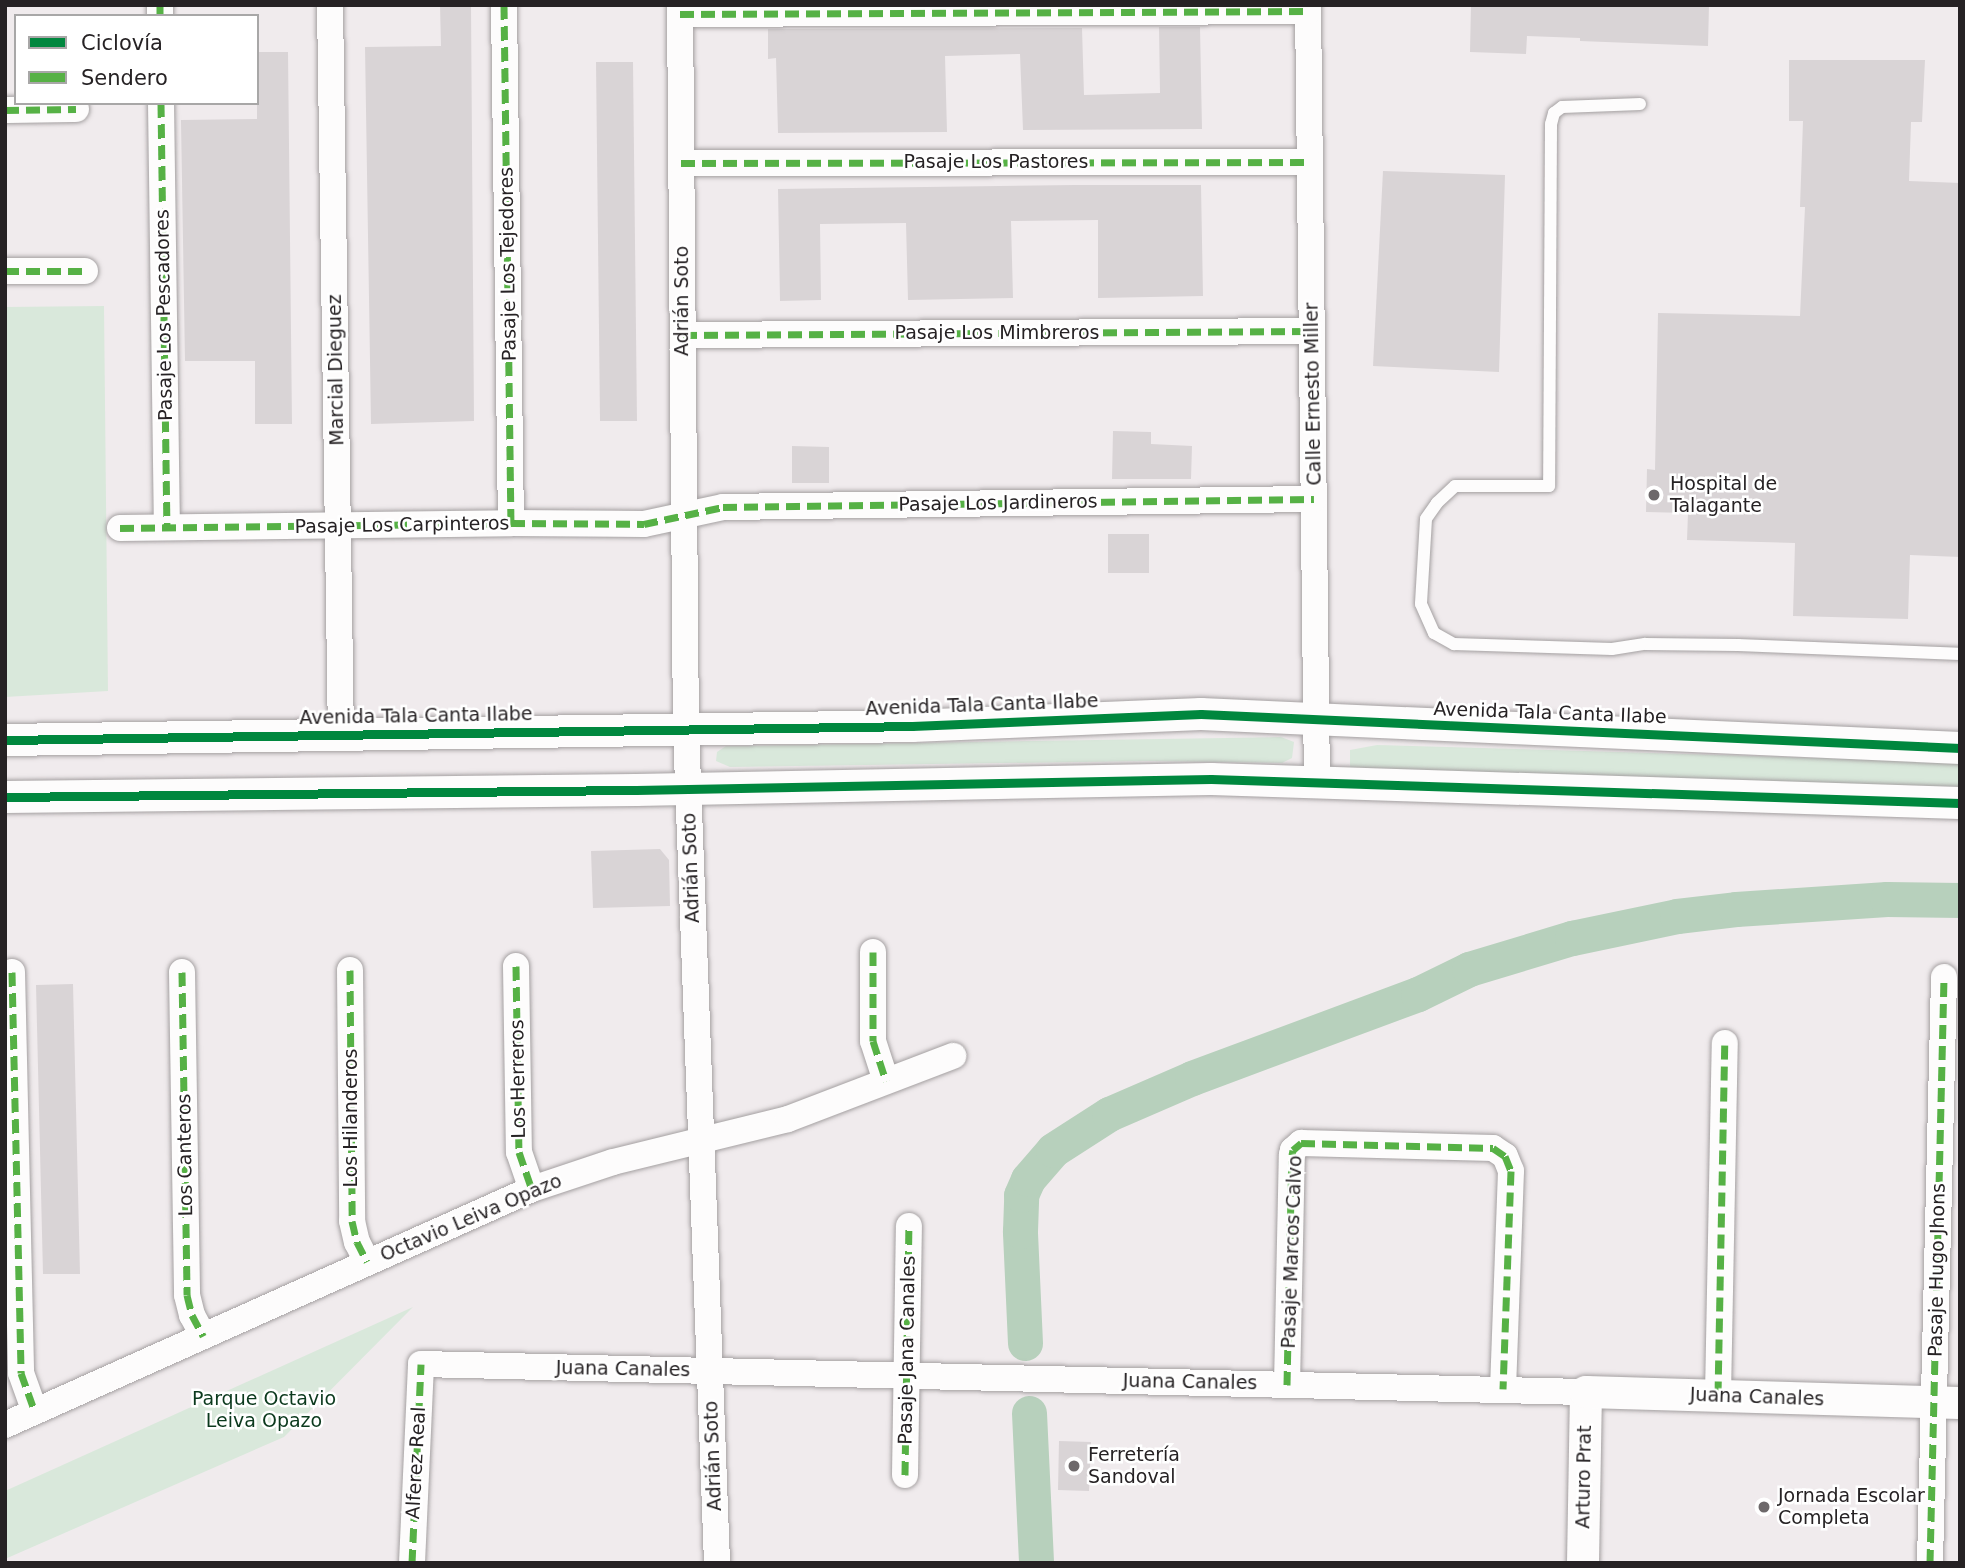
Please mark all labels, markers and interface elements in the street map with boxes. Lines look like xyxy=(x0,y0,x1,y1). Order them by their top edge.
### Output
legend xyxy=(14,14,259,105)
text: Ciclovía xyxy=(81,31,163,55)
text: Sendero xyxy=(81,66,168,90)
street label: Pasaje Los Pastores xyxy=(904,151,1088,173)
street label: Pasaje Los Tejedores xyxy=(495,167,521,361)
street label: Pasaje Los Pescadores xyxy=(151,209,177,421)
street label: Adrián Soto xyxy=(671,246,693,356)
street label: Marcial Dieguez xyxy=(323,294,349,446)
street label: Calle Ernesto Miller xyxy=(1300,302,1326,486)
street label: Pasaje Los Mimbreros xyxy=(895,322,1099,344)
place label: Hospital de Talagante xyxy=(1670,473,1777,517)
marker: Hospital de Talagante xyxy=(1644,485,1664,505)
street label: Pasaje Los Jardineros xyxy=(898,490,1098,516)
street label: Pasaje Los Carpinteros xyxy=(294,512,510,538)
street label: Avenida Tala Canta Ilabe xyxy=(865,690,1099,720)
street label: Avenida Tala Canta Ilabe xyxy=(1433,698,1667,728)
street label: Avenida Tala Canta Ilabe xyxy=(299,703,533,729)
street label: Adrián Soto xyxy=(678,812,704,924)
street label: Los Herreros xyxy=(506,1019,530,1139)
street label: Los Hilanderos xyxy=(340,1048,362,1188)
street label: Los Canteros xyxy=(173,1093,197,1217)
street label: Pasaje Marcos Calvo xyxy=(1277,1155,1307,1349)
street label: Octavio Leiva Opazo xyxy=(377,1169,565,1267)
street label: Pasaje Hugo Jhons xyxy=(1924,1183,1950,1357)
street label: Pasaje Jana Canales xyxy=(894,1255,920,1445)
street label: Juana Canales xyxy=(556,1356,690,1382)
street label: Juana Canales xyxy=(1123,1369,1257,1395)
street label: Juana Canales xyxy=(1689,1383,1825,1411)
park label: Parque Octavio Leiva Opazo xyxy=(192,1388,336,1432)
street label: Adrián Soto xyxy=(700,1400,726,1512)
street label: Alferez Real xyxy=(402,1406,430,1520)
street label: Arturo Prat xyxy=(1572,1425,1596,1529)
place label: Ferretería Sandoval xyxy=(1088,1444,1180,1488)
marker: Ferretería Sandoval xyxy=(1066,1458,1082,1474)
place label: Jornada Escolar Completa xyxy=(1778,1485,1925,1529)
marker: Jornada Escolar Completa xyxy=(1756,1499,1772,1515)

